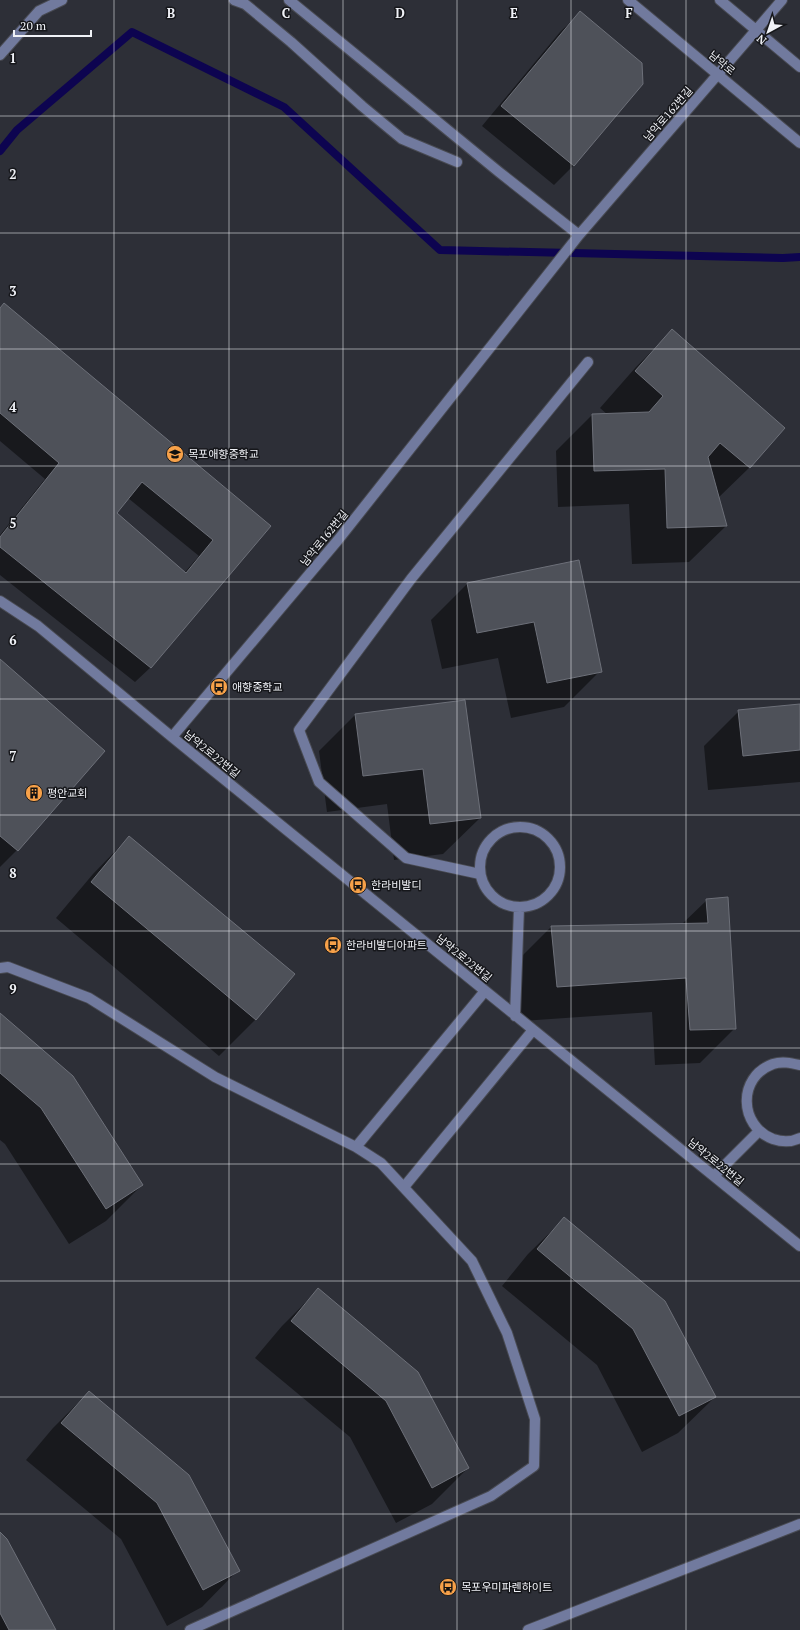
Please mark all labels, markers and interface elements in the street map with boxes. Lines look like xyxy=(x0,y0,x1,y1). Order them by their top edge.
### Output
text: B xyxy=(167,4,175,22)
text: C xyxy=(282,4,290,22)
text: D xyxy=(395,4,405,22)
text: E xyxy=(510,4,518,22)
text: F xyxy=(625,4,633,22)
scale bar xyxy=(14,12,91,38)
north arrow xyxy=(748,12,788,52)
text: 20 m xyxy=(20,18,47,33)
text: N xyxy=(753,31,769,48)
street label: 남악로 xyxy=(706,48,738,78)
text: 1 xyxy=(9,49,17,67)
street label: 남악로162번길 xyxy=(640,84,696,144)
text: 2 xyxy=(9,165,17,183)
text: 3 xyxy=(9,282,17,300)
text: 4 xyxy=(9,398,17,416)
school or university icon: 목포애향중학교 xyxy=(165,444,185,464)
place label: 목포애향중학교 xyxy=(188,447,259,461)
street label: 남악로162번길 xyxy=(297,507,351,569)
text: 5 xyxy=(9,514,17,532)
text: 6 xyxy=(9,631,17,649)
bus stop icon: 애향중학교 xyxy=(209,677,229,697)
place label: 애향중학교 xyxy=(232,680,283,694)
street label: 남악2로22번길 xyxy=(181,727,243,781)
text: 7 xyxy=(9,747,17,765)
building icon: 평안교회 xyxy=(24,783,44,803)
place label: 평안교회 xyxy=(47,786,87,800)
text: 8 xyxy=(9,864,17,882)
bus stop icon: 한라비발디 xyxy=(348,875,368,895)
place label: 한라비발디 xyxy=(371,878,422,892)
street label: 남악2로22번길 xyxy=(433,931,495,985)
bus stop icon: 한라비발디아파트 xyxy=(323,935,343,955)
place label: 한라비발디아파트 xyxy=(346,938,427,952)
text: 9 xyxy=(9,980,17,998)
street label: 남악2로22번길 xyxy=(685,1135,747,1189)
bus stop icon: 목포우미파렌하이트 xyxy=(438,1577,458,1597)
place label: 목포우미파렌하이트 xyxy=(461,1580,552,1594)

